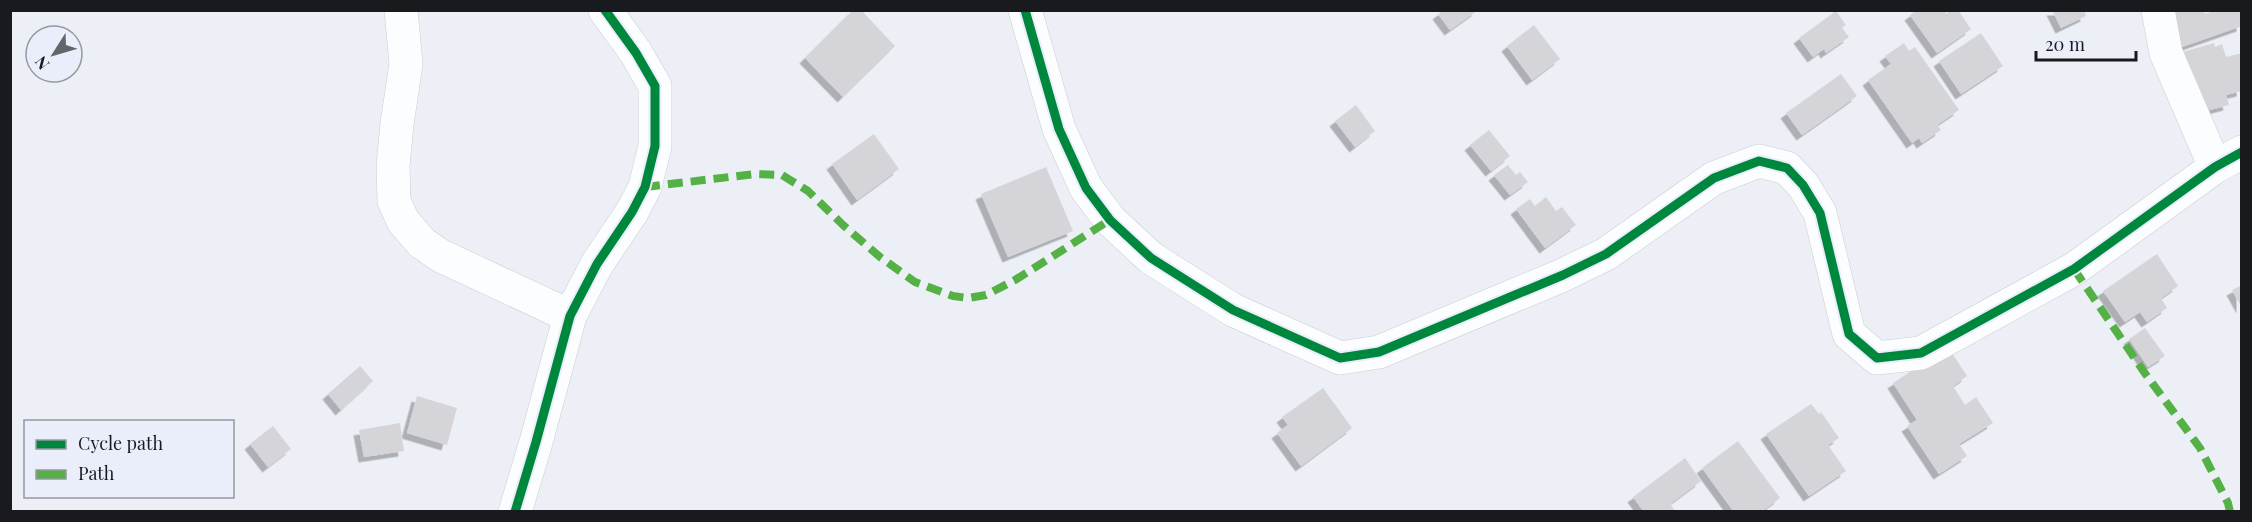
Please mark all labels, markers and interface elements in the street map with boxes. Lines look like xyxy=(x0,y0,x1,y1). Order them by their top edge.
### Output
north arrow xyxy=(24,24,84,84)
scale bar xyxy=(2036,24,2136,62)
text: 20 m xyxy=(2045,32,2085,56)
text: N xyxy=(29,52,53,74)
legend xyxy=(24,420,234,498)
text: Cycle path xyxy=(78,431,163,455)
text: Path xyxy=(78,461,115,485)

